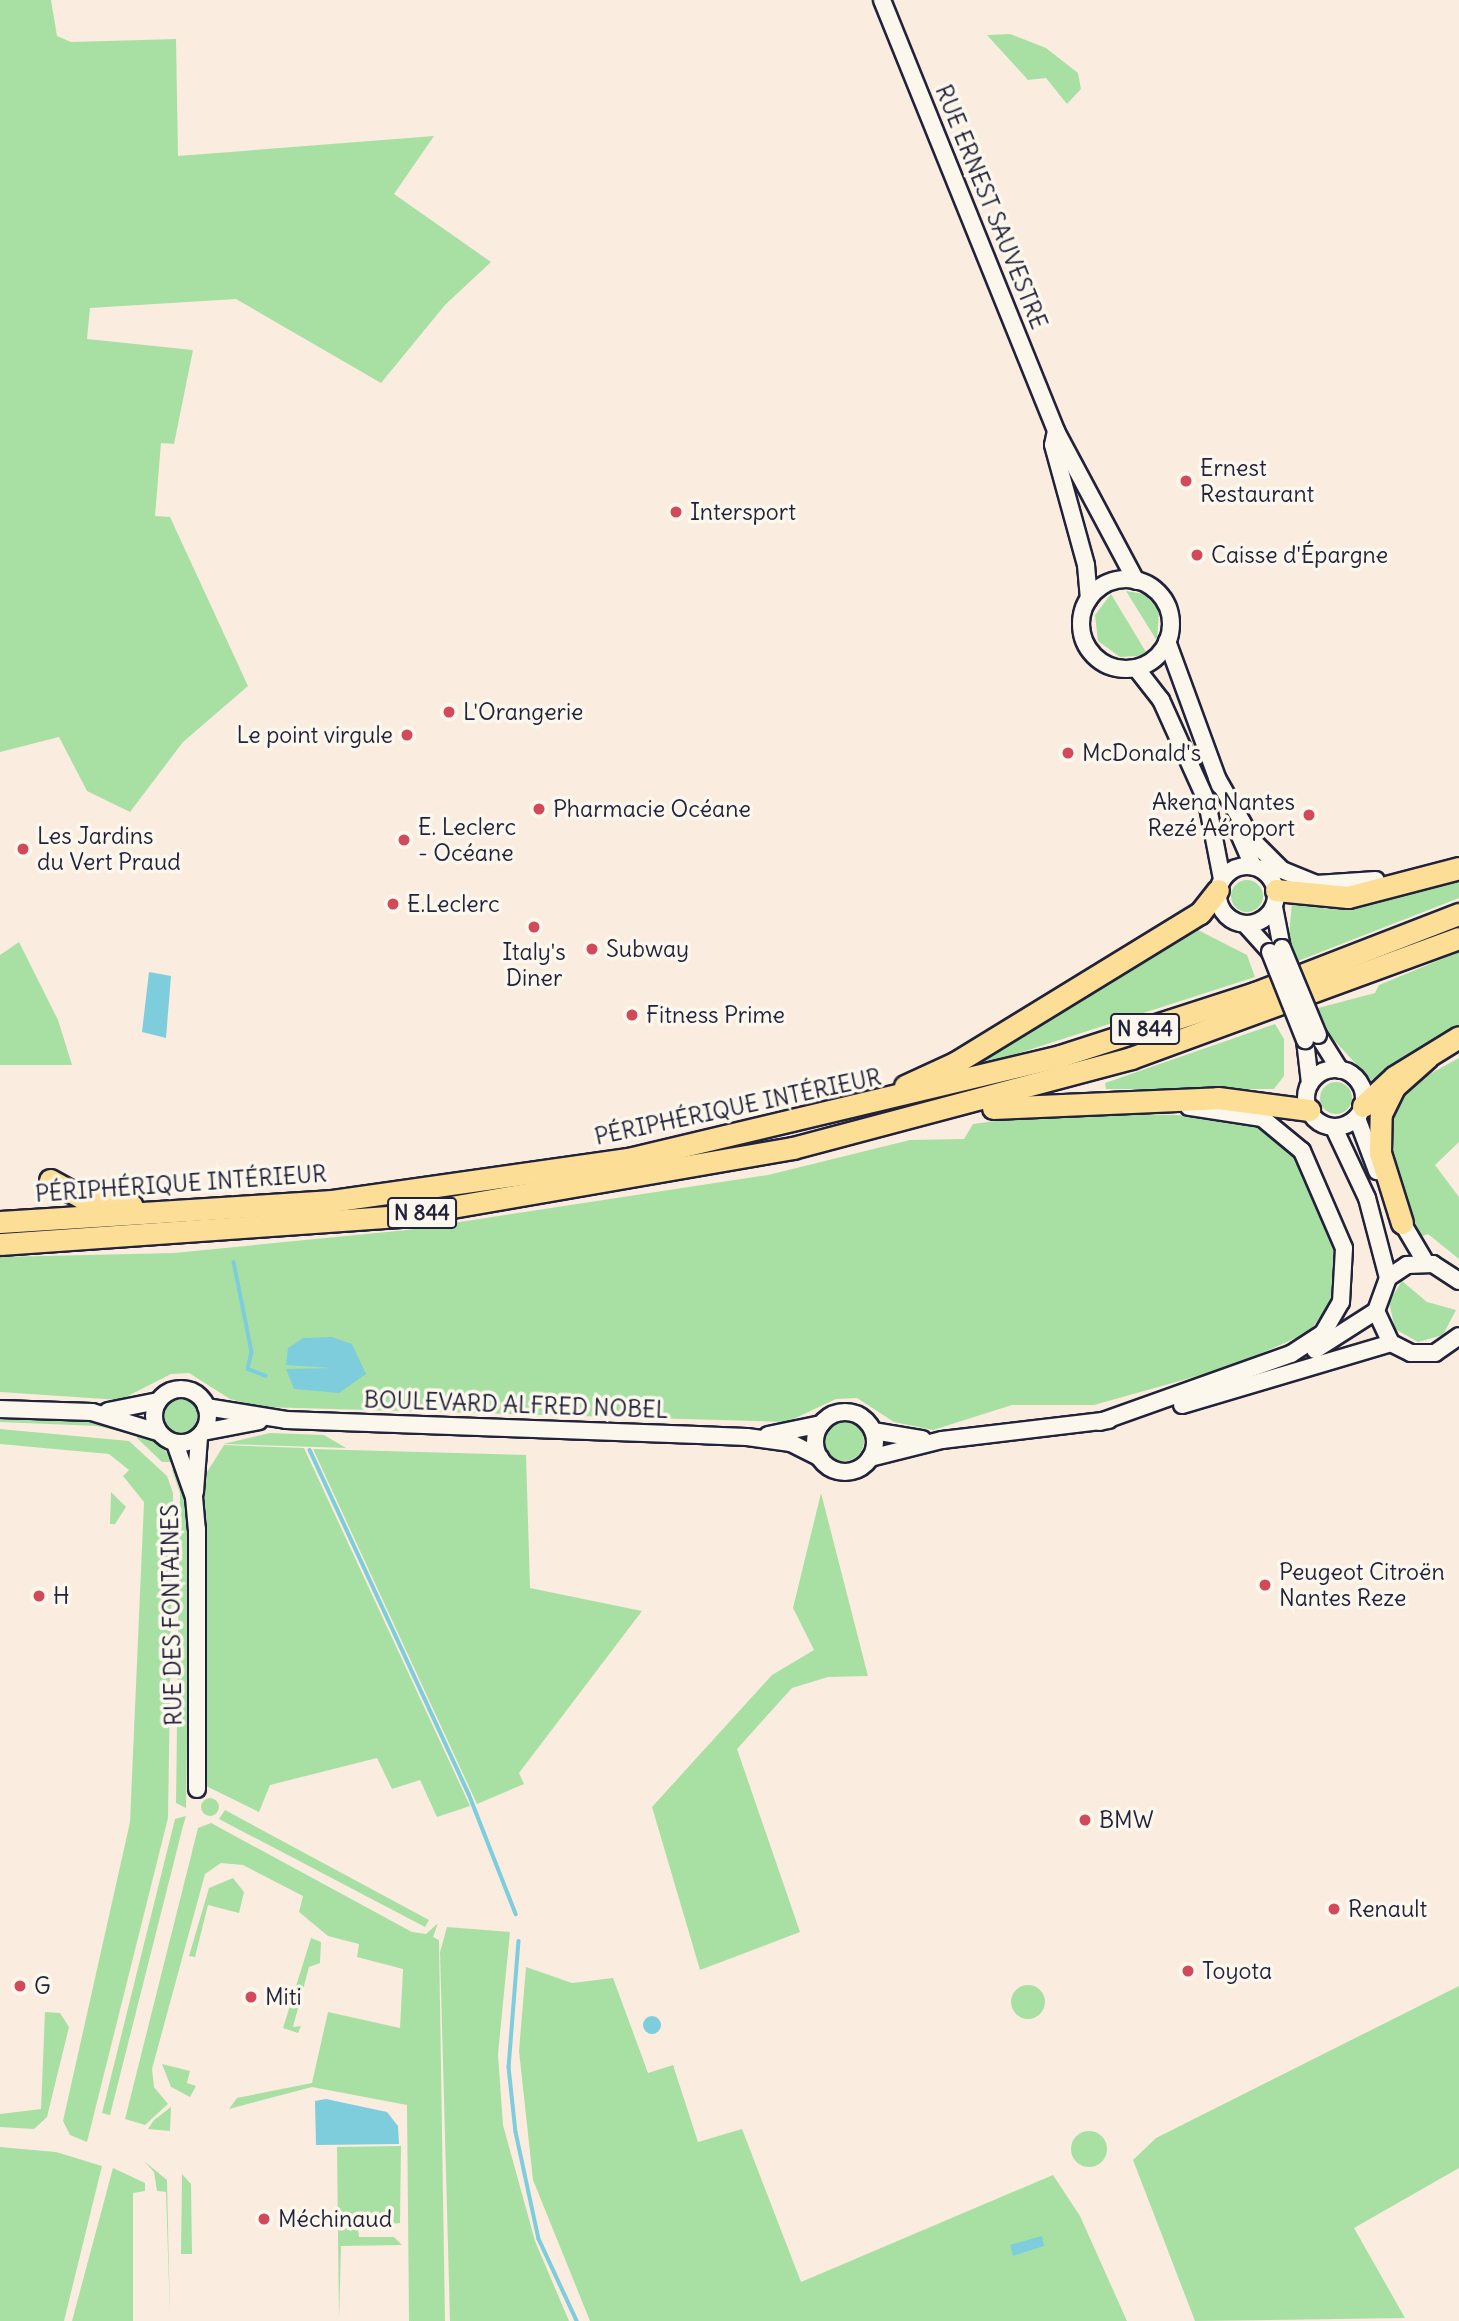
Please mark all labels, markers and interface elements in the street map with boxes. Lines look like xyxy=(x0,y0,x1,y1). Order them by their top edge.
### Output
street label: RUE ERNEST SAUVESTRE xyxy=(929,81,1053,333)
place label: Ernest Restaurant xyxy=(1200,454,1314,508)
marker: Ernest Restaurant xyxy=(1178,473,1194,489)
place label: Intersport xyxy=(690,498,796,526)
marker: Intersport xyxy=(668,504,684,520)
place label: Caisse d'Épargne xyxy=(1211,541,1388,569)
marker: Caisse d'Épargne xyxy=(1189,547,1205,563)
place label: L'Orangerie xyxy=(463,698,583,726)
marker: L'Orangerie xyxy=(441,704,457,720)
place label: Le point virgule xyxy=(237,721,393,749)
marker: Le point virgule xyxy=(399,727,415,743)
place label: McDonald's xyxy=(1082,739,1201,767)
marker: McDonald's xyxy=(1060,745,1076,761)
place label: Akena Nantes Rezé Aéroport xyxy=(1148,788,1295,842)
place label: Pharmacie Océane xyxy=(553,795,751,823)
marker: Pharmacie Océane xyxy=(531,801,547,817)
marker: Akena Nantes Rezé Aéroport xyxy=(1301,807,1317,823)
place label: E. Leclerc - Océane xyxy=(418,813,516,867)
place label: Les Jardins du Vert Praud xyxy=(37,822,181,876)
marker: E. Leclerc - Océane xyxy=(396,832,412,848)
marker: Les Jardins du Vert Praud xyxy=(15,841,31,857)
place label: E.Leclerc xyxy=(407,890,500,918)
marker: E.Leclerc xyxy=(385,896,401,912)
marker: Italy's Diner xyxy=(526,919,542,935)
place label: Subway xyxy=(606,935,689,963)
place label: Italy's Diner xyxy=(502,938,566,992)
marker: Subway xyxy=(584,941,600,957)
place label: Fitness Prime xyxy=(646,1001,785,1029)
marker: Fitness Prime xyxy=(624,1007,640,1023)
road number: N 844 xyxy=(1110,1012,1180,1046)
street label: PÉRIPHÉRIQUE INTÉRIEUR xyxy=(592,1063,884,1151)
street label: PÉRIPHÉRIQUE INTÉRIEUR xyxy=(34,1160,328,1208)
road number: N 844 xyxy=(387,1196,457,1230)
street label: BOULEVARD ALFRED NOBEL xyxy=(363,1386,669,1424)
street label: RUE DES FONTAINES xyxy=(156,1504,188,1726)
place label: Peugeot Citroën Nantes Reze xyxy=(1279,1558,1445,1612)
marker: Peugeot Citroën Nantes Reze xyxy=(1257,1577,1273,1593)
place label: H xyxy=(53,1582,70,1610)
marker: H xyxy=(31,1588,47,1604)
place label: BMW xyxy=(1099,1806,1154,1834)
marker: BMW xyxy=(1077,1812,1093,1828)
place label: Renault xyxy=(1348,1895,1427,1923)
marker: Renault xyxy=(1326,1901,1342,1917)
place label: Toyota xyxy=(1202,1957,1272,1985)
marker: Toyota xyxy=(1180,1963,1196,1979)
place label: G xyxy=(34,1972,51,2000)
marker: G xyxy=(12,1978,28,1994)
place label: Miti xyxy=(265,1983,302,2011)
marker: Miti xyxy=(243,1989,259,2005)
place label: Méchinaud xyxy=(278,2205,392,2233)
marker: Méchinaud xyxy=(256,2211,272,2227)

